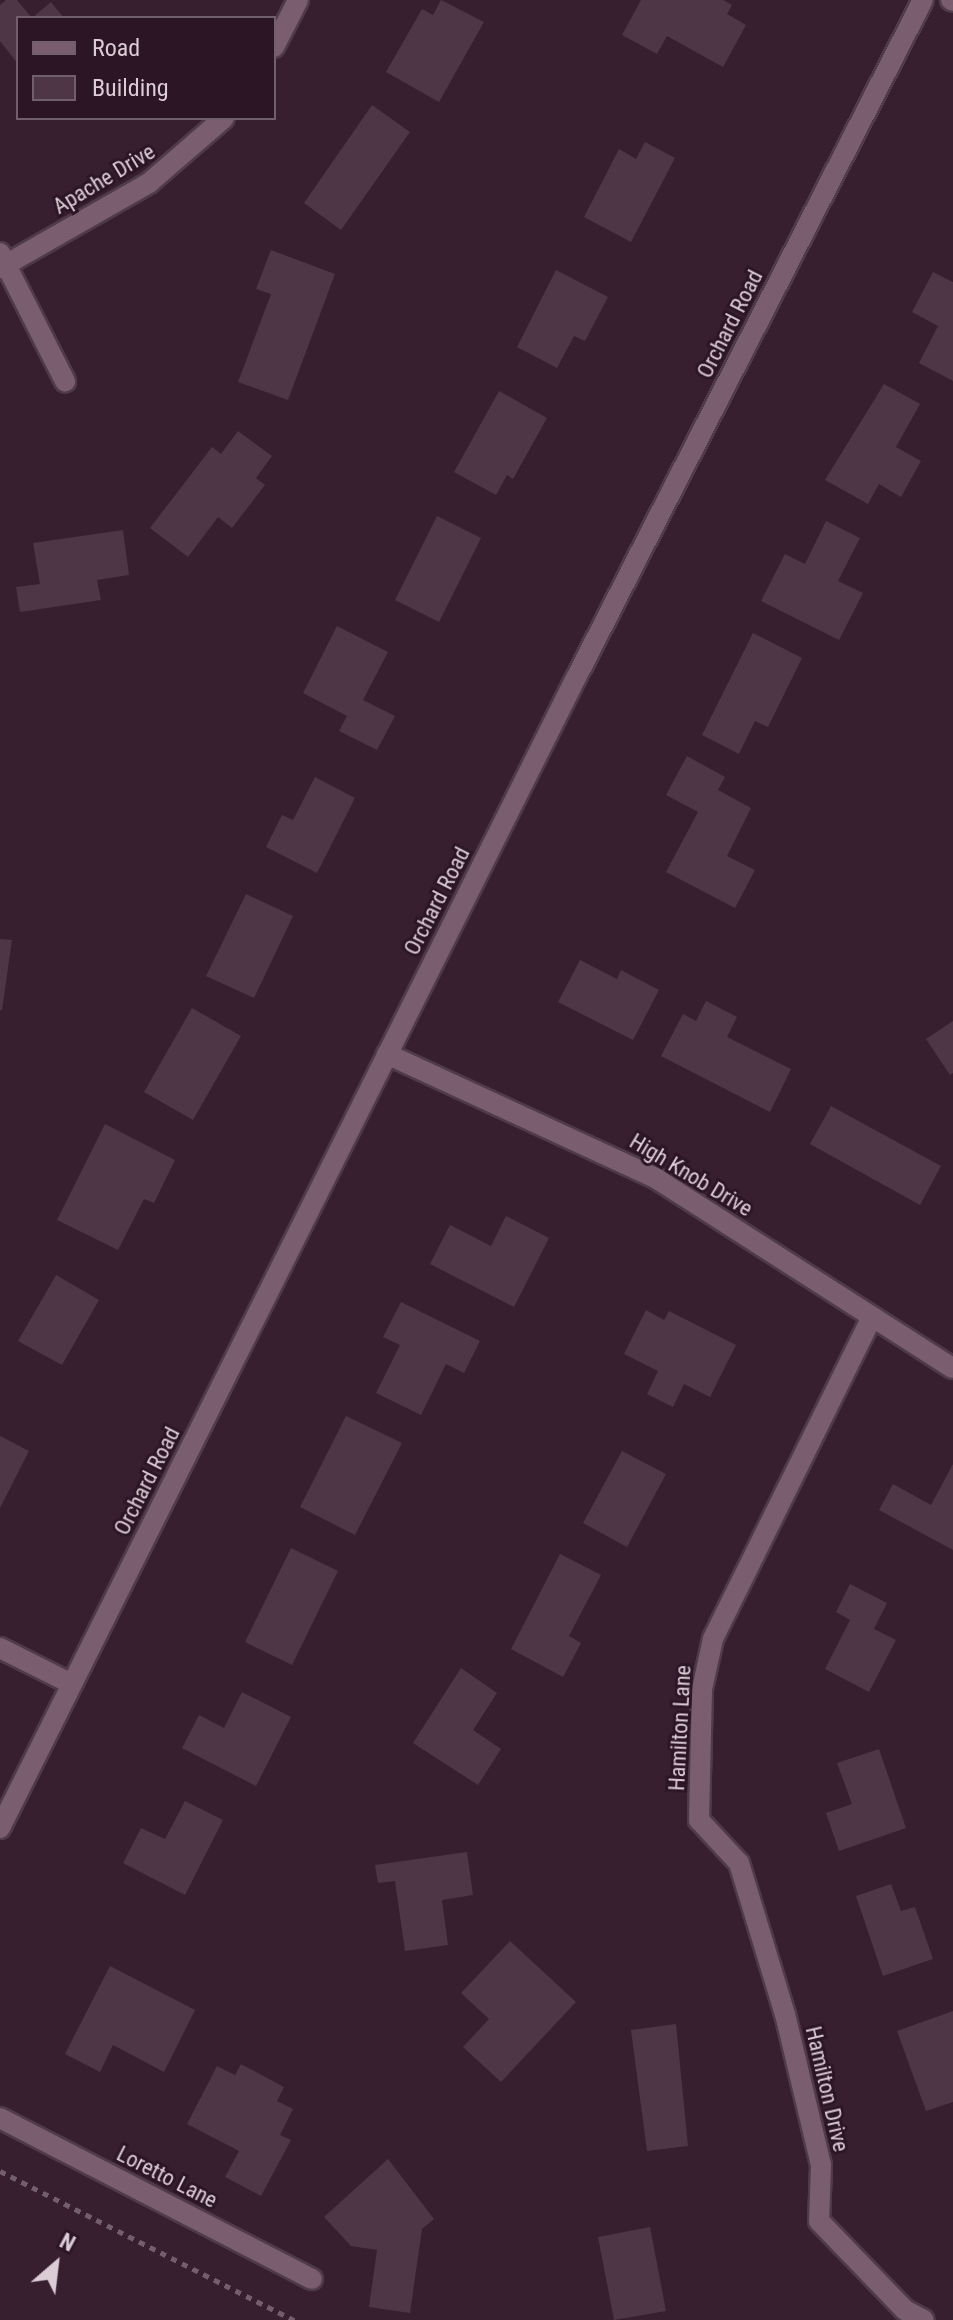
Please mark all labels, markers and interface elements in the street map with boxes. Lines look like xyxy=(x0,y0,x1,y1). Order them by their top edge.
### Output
legend xyxy=(16,16,276,120)
text: Road xyxy=(92,34,140,62)
text: Building xyxy=(92,74,169,102)
street label: Apache Drive xyxy=(48,138,160,220)
street label: Orchard Road xyxy=(692,266,768,382)
street label: Orchard Road xyxy=(399,843,475,959)
street label: High Knob Drive xyxy=(625,1128,757,1222)
street label: Orchard Road xyxy=(109,1423,185,1539)
street label: Hamilton Lane xyxy=(664,1664,696,1792)
street label: Hamilton Drive xyxy=(800,2024,854,2154)
street label: Loretto Lane xyxy=(112,2140,222,2214)
north arrow xyxy=(16,2224,96,2304)
text: N xyxy=(56,2228,79,2257)

